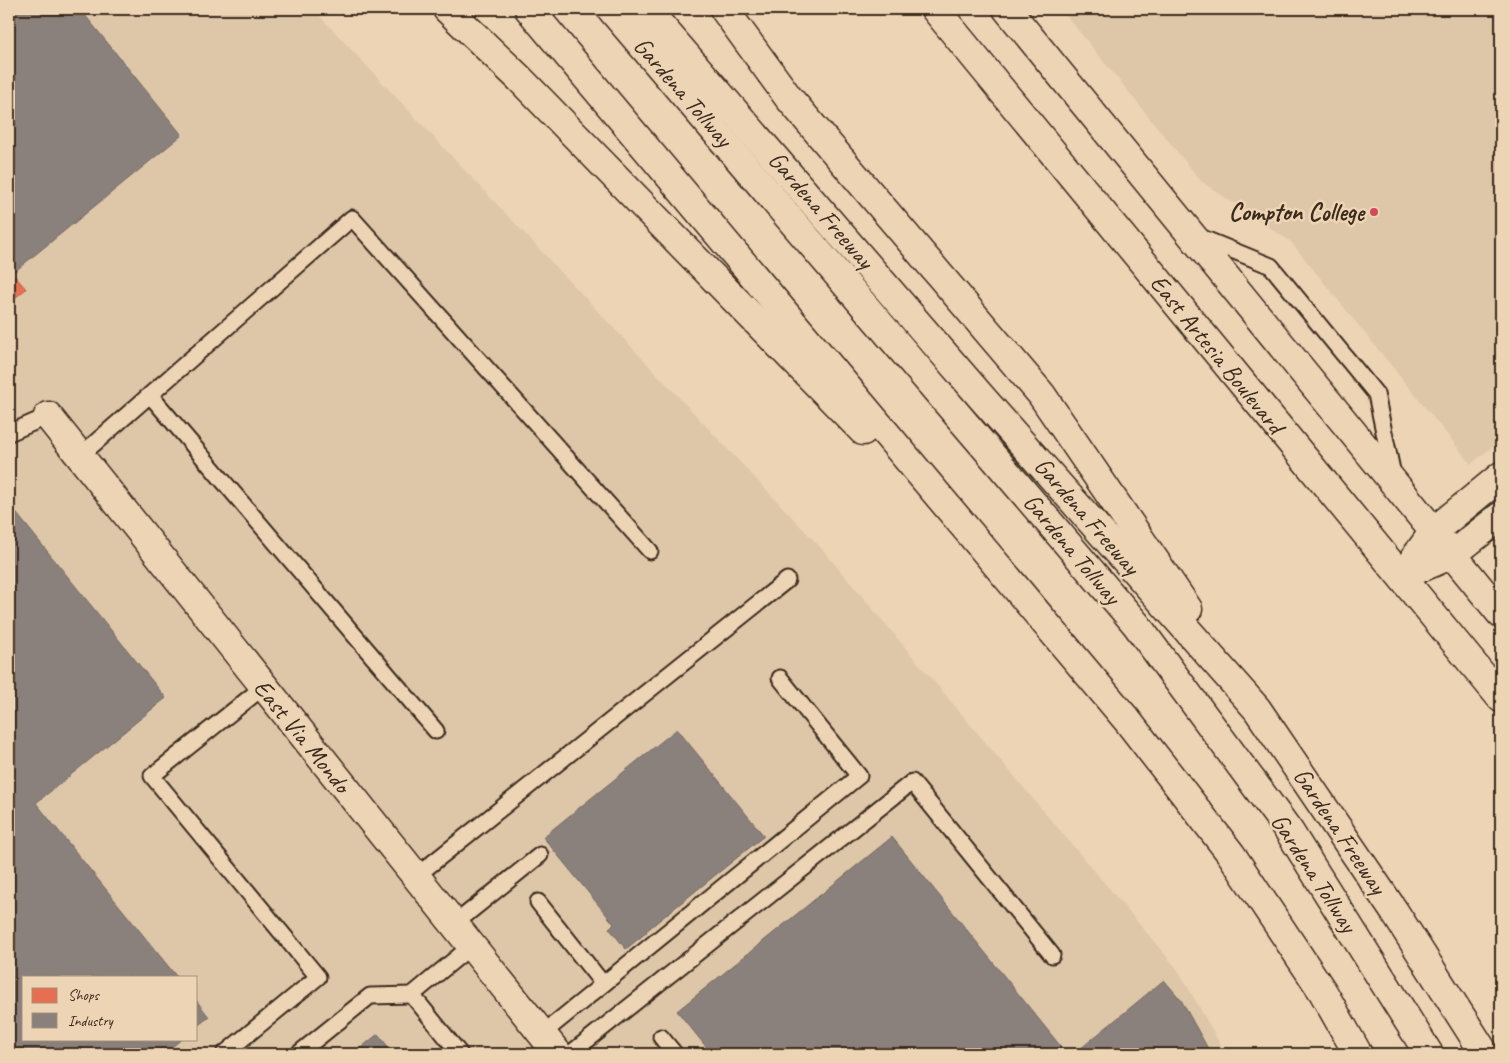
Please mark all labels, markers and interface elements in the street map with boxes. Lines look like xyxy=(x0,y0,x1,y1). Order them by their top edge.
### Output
street label: Gardena Tollway xyxy=(626,30,741,156)
street label: Gardena Freeway xyxy=(761,145,882,277)
place label: Compton College xyxy=(1229,196,1366,228)
marker: Compton College xyxy=(1368,206,1380,218)
street label: East Artesia Boulevard xyxy=(1143,268,1294,443)
street label: Gardena Freeway xyxy=(1027,451,1148,583)
street label: Gardena Tollway xyxy=(1016,487,1129,613)
street label: East Via Mondo xyxy=(246,673,360,802)
street label: Gardena Freeway xyxy=(1286,762,1395,902)
street label: Gardena Tollway xyxy=(1264,807,1366,941)
legend xyxy=(22,976,198,1040)
text: Shops xyxy=(68,986,101,1005)
text: Industry xyxy=(68,1012,115,1031)

